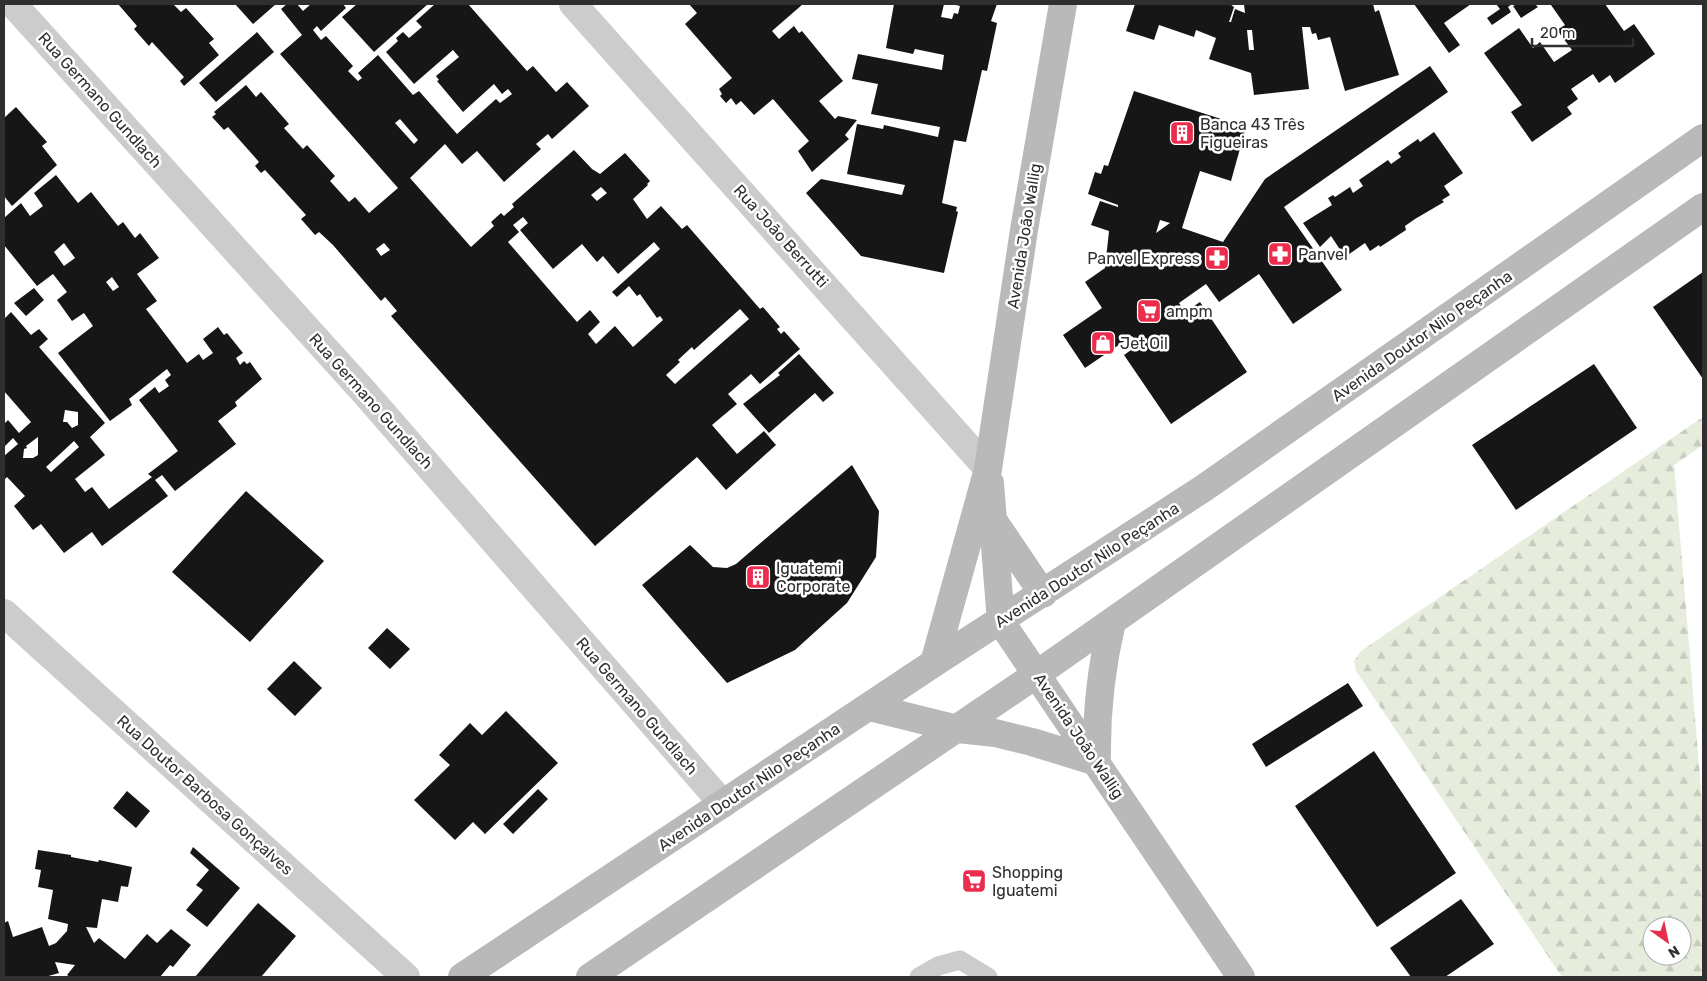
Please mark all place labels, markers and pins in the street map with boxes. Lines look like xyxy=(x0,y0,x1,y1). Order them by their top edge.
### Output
place label: Banca 43 Três Figueiras xyxy=(1200,115,1305,152)
building icon: Banca 43 Três Figueiras xyxy=(1169,120,1195,146)
pharmacy icon: Panvel xyxy=(1267,241,1293,267)
pharmacy icon: Panvel Express xyxy=(1204,245,1230,271)
place label: Panvel xyxy=(1298,245,1348,264)
place label: Panvel Express xyxy=(1087,249,1200,268)
supermarket icon: ampm xyxy=(1136,298,1162,324)
place label: ampm xyxy=(1166,302,1213,321)
shop icon: Jet Oil xyxy=(1090,330,1116,356)
place label: Jet Oil xyxy=(1120,334,1168,353)
place label: Iguatemi Corporate xyxy=(776,559,851,596)
building icon: Iguatemi Corporate xyxy=(745,564,771,590)
place label: Shopping Iguatemi xyxy=(992,863,1063,900)
supermarket icon: Shopping Iguatemi xyxy=(961,868,987,894)

